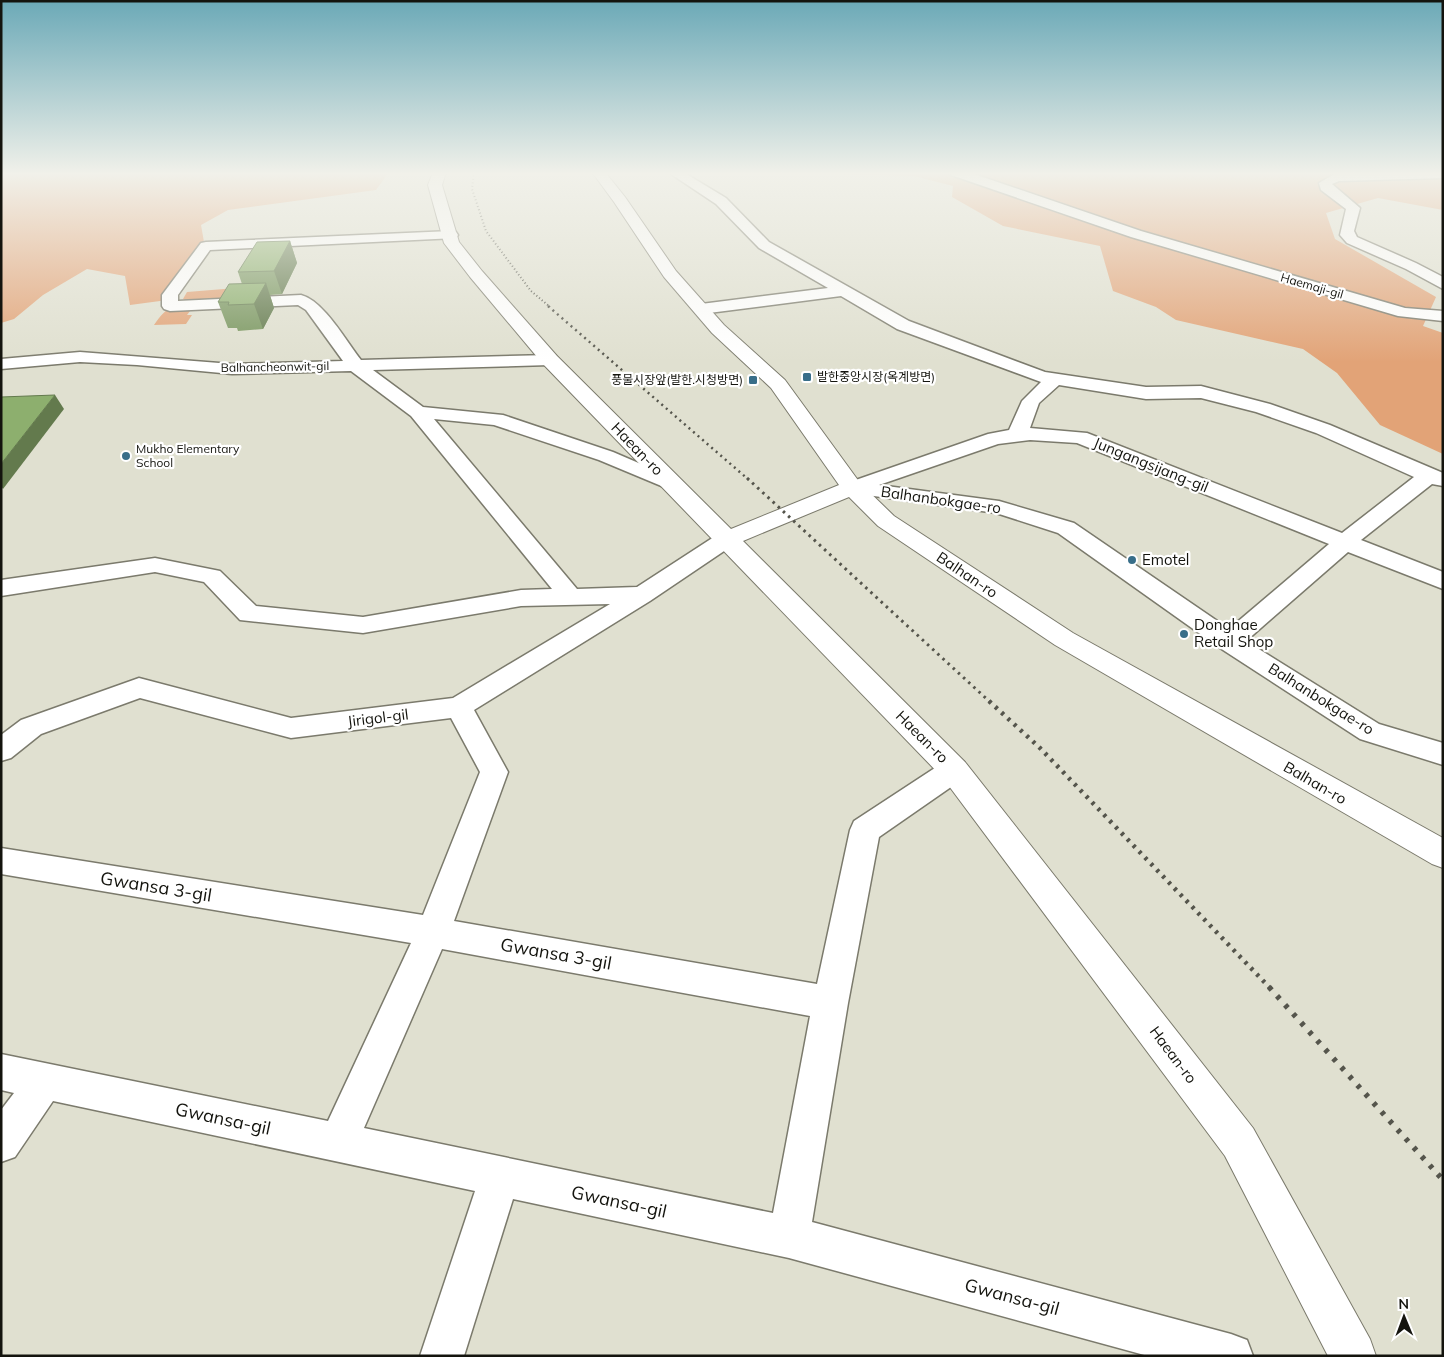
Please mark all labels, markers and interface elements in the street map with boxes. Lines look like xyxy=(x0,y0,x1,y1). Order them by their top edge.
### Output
street label: Haemaji-gil xyxy=(1279,269,1345,302)
street label: Balhancheonwit-gil xyxy=(221,358,329,375)
place label: 발한중앙시장(옥계방면) xyxy=(817,369,935,384)
marker: 발한중앙시장(옥계방면) xyxy=(801,371,813,383)
place label: 풍물시장앞(발한.시청방면) xyxy=(611,372,743,387)
marker: 풍물시장앞(발한.시청방면) xyxy=(747,374,759,386)
street label: Haean-ro xyxy=(607,418,667,479)
street label: Jungangsijang-gil xyxy=(1091,433,1212,496)
place label: Mukho Elementary School xyxy=(136,441,240,470)
marker: Mukho Elementary School xyxy=(120,450,132,462)
street label: Balhanbokgae-ro xyxy=(880,482,1002,517)
street label: Balhan-ro xyxy=(933,547,1001,602)
place label: Emotel xyxy=(1142,550,1189,569)
marker: Emotel xyxy=(1126,554,1138,566)
place label: Donghae Retail Shop xyxy=(1194,615,1273,651)
marker: Donghae Retail Shop xyxy=(1178,628,1190,640)
street label: Balhanbokgae-ro xyxy=(1265,658,1378,739)
street label: Jirigol-gil xyxy=(346,704,410,731)
street label: Haean-ro xyxy=(892,706,953,767)
street label: Balhan-ro xyxy=(1280,757,1350,808)
street label: Gwansa 3-gil xyxy=(99,866,213,907)
street label: Gwansa 3-gil xyxy=(499,932,614,975)
street label: Haean-ro xyxy=(1146,1022,1201,1087)
street label: Gwansa-gil xyxy=(173,1097,273,1140)
street label: Gwansa-gil xyxy=(569,1180,669,1223)
street label: Gwansa-gil xyxy=(962,1273,1062,1320)
north arrow xyxy=(1379,1292,1429,1342)
text: N xyxy=(1398,1295,1409,1313)

